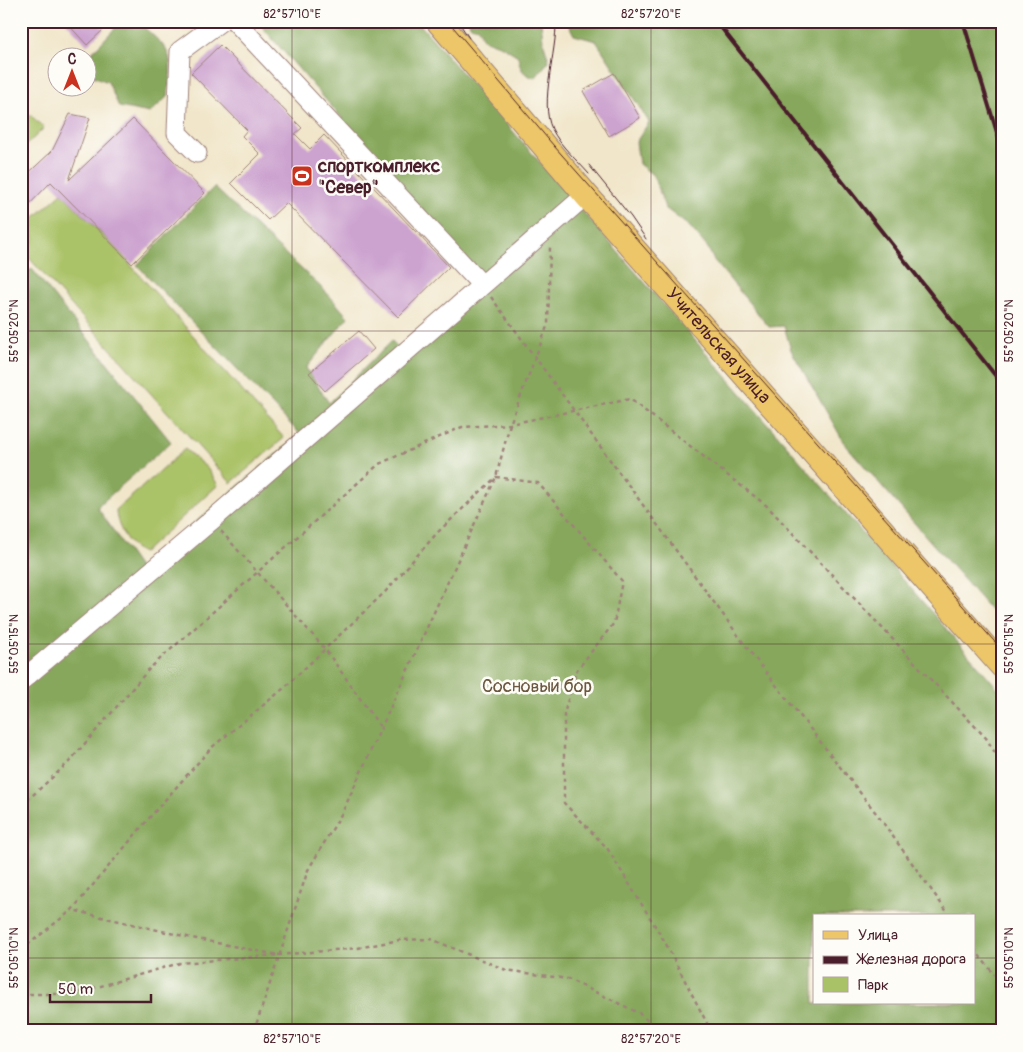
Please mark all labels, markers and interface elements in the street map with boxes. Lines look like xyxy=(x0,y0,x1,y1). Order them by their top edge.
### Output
text: 82°57'10"E xyxy=(263,7,321,22)
text: 82°57'20"E xyxy=(621,7,681,22)
north arrow xyxy=(48,48,98,98)
text: С xyxy=(68,51,77,68)
place label: спорткомплекс "Север" xyxy=(317,155,440,199)
sports icon: спорткомплекс "Север" xyxy=(290,164,314,188)
street label: Учительская улица xyxy=(661,282,776,408)
text: 55°05'20"N xyxy=(7,299,22,363)
text: 55°05'20"N xyxy=(1002,299,1017,363)
text: 55°05'15"N xyxy=(7,614,22,674)
text: 55°05'15"N xyxy=(1002,614,1017,674)
park label: Сосновый бор xyxy=(482,675,592,698)
legend xyxy=(813,914,976,1004)
text: Улица xyxy=(858,926,898,945)
text: 55°05'10"N xyxy=(7,927,22,989)
text: 55°05'10"N xyxy=(1002,927,1017,989)
text: Железная дорога xyxy=(856,950,966,969)
scale bar xyxy=(50,972,151,1004)
text: Парк xyxy=(858,976,889,995)
text: 50 m xyxy=(58,980,93,999)
text: 82°57'10"E xyxy=(263,1032,321,1047)
text: 82°57'20"E xyxy=(621,1032,681,1047)

